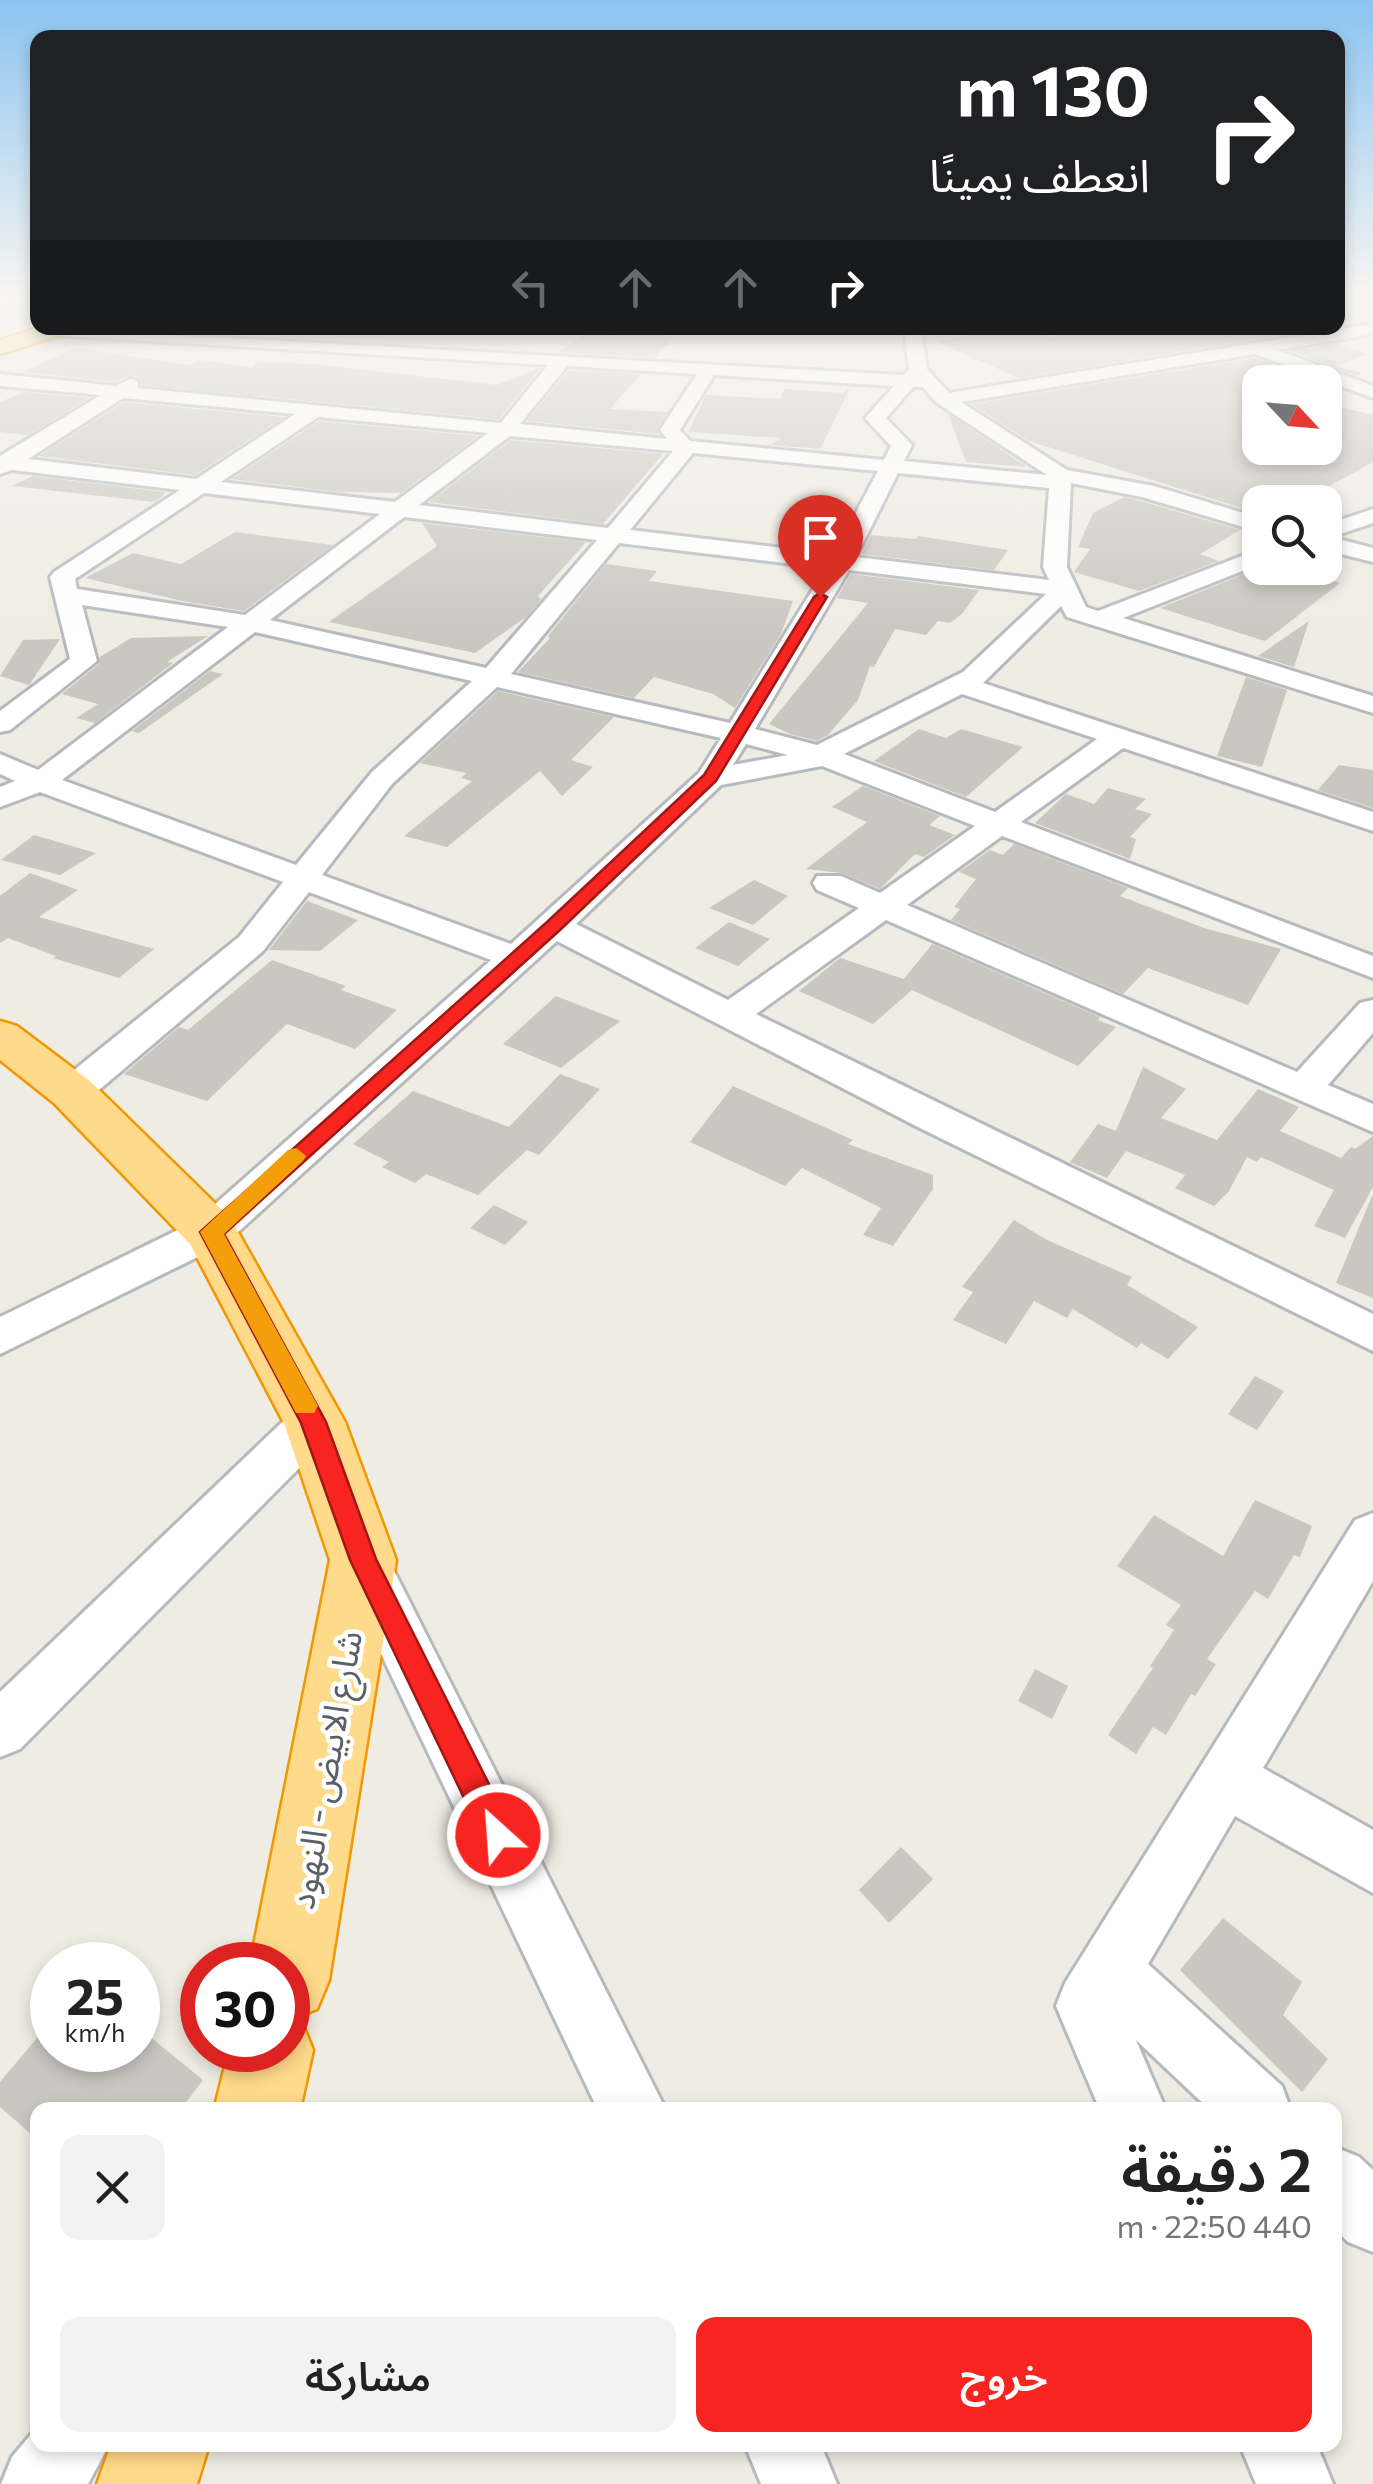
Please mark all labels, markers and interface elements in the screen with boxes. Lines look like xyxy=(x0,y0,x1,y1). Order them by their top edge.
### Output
text: 130 m xyxy=(957,45,1150,130)
icon: right xyxy=(1185,70,1315,200)
text: انعطف يمينًا xyxy=(929,146,1150,201)
icon: left xyxy=(503,260,558,315)
icon: ahead xyxy=(608,260,663,315)
icon: ahead xyxy=(713,260,768,315)
icon: right xyxy=(818,260,873,315)
north arrow xyxy=(1242,365,1342,465)
map controls xyxy=(1242,365,1342,585)
button: search xyxy=(1242,485,1342,585)
pin xyxy=(778,495,863,598)
icon: arrive xyxy=(793,510,848,565)
street label: شارع الابيض - النهود xyxy=(278,1627,376,1913)
position arrow xyxy=(446,1783,550,1887)
speed limit sign: 30 xyxy=(180,1942,310,2072)
text: 25 xyxy=(66,1964,124,2025)
text: km/h xyxy=(65,2017,125,2047)
text: 2 دقيقة xyxy=(1121,2131,1312,2204)
button: close xyxy=(60,2135,165,2240)
text: 440 m · 22:50 xyxy=(1117,2205,1312,2245)
button: مشاركة xyxy=(60,2317,676,2432)
button: خروج xyxy=(696,2317,1312,2432)

